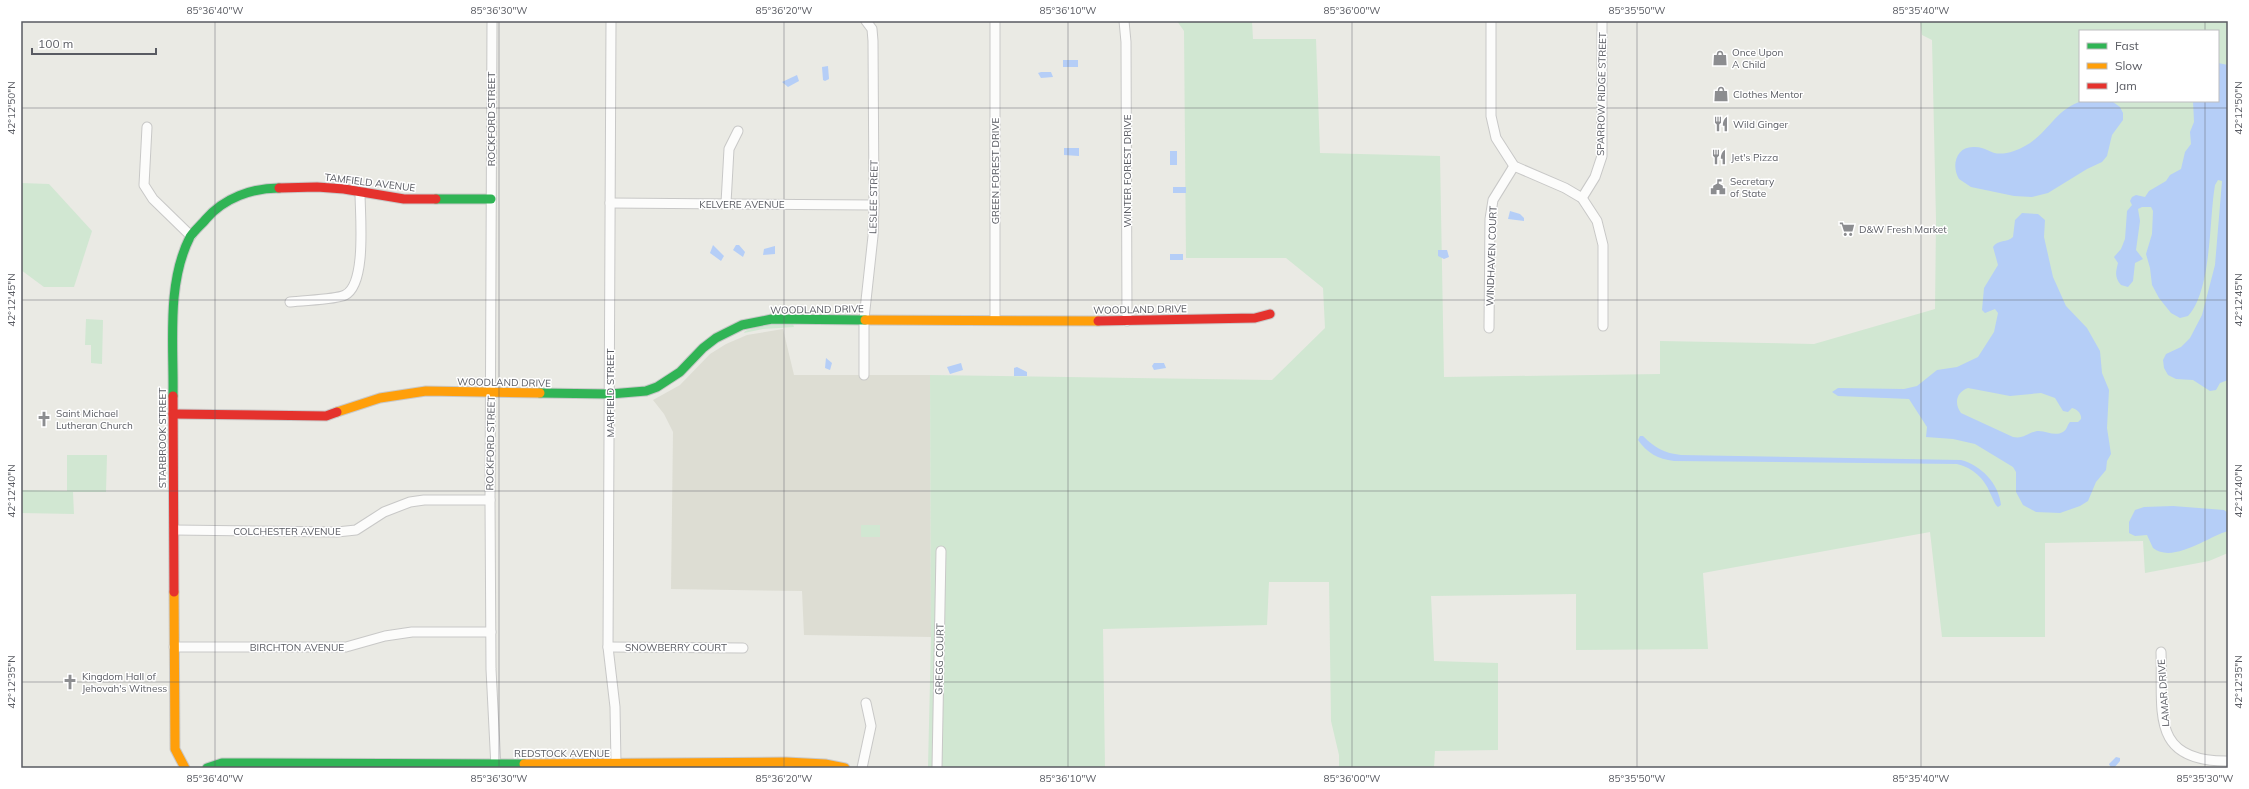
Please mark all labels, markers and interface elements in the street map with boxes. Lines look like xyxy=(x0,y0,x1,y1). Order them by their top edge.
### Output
text: 85°36'40"W xyxy=(187,4,243,17)
text: 85°36'30"W xyxy=(471,4,527,17)
text: 85°36'20"W xyxy=(756,4,812,17)
text: 85°36'10"W xyxy=(1040,4,1096,17)
text: 85°36'00"W xyxy=(1324,4,1380,17)
text: 85°35'50"W xyxy=(1609,4,1665,17)
text: 85°35'40"W xyxy=(1893,4,1949,17)
scale bar xyxy=(32,30,156,56)
legend xyxy=(2079,30,2219,102)
street label: SPARROW RIDGE STREET xyxy=(1594,32,1609,156)
text: 100 m xyxy=(38,36,73,51)
text: Fast xyxy=(2115,38,2139,53)
place label: Once Upon A Child xyxy=(1732,46,1783,71)
shop icon: Once Upon A Child xyxy=(1711,49,1729,67)
text: Slow xyxy=(2115,58,2143,73)
street label: ROCKFORD STREET xyxy=(485,72,498,166)
text: Jam xyxy=(2115,78,2137,93)
text: 42°12'50"N xyxy=(5,81,18,135)
text: 42°12'50"N xyxy=(2232,81,2245,135)
shop icon: Clothes Mentor xyxy=(1712,85,1730,103)
place label: Clothes Mentor xyxy=(1733,88,1803,101)
street label: WINTER FOREST DRIVE xyxy=(1121,114,1134,228)
restaurant icon: Wild Ginger xyxy=(1712,115,1730,133)
street label: GREEN FOREST DRIVE xyxy=(989,118,1002,224)
place label: Wild Ginger xyxy=(1733,118,1789,131)
restaurant icon: Jet's Pizza xyxy=(1710,148,1728,166)
place label: Jet's Pizza xyxy=(1731,151,1778,164)
street label: LESLEE STREET xyxy=(866,160,881,234)
street label: TAMFIELD AVENUE xyxy=(324,170,416,195)
place label: Secretary of State xyxy=(1730,175,1775,200)
public building icon: Secretary of State xyxy=(1709,178,1727,196)
street label: KELVERE AVENUE xyxy=(699,198,785,211)
street label: WINDHAVEN COURT xyxy=(1483,206,1500,306)
supermarket icon: D&W Fresh Market xyxy=(1838,220,1856,238)
place label: D&W Fresh Market xyxy=(1859,223,1947,236)
text: 42°12'45"N xyxy=(5,273,18,327)
text: 42°12'45"N xyxy=(2232,273,2245,327)
street label: WOODLAND DRIVE xyxy=(770,302,864,317)
street label: WOODLAND DRIVE xyxy=(1093,302,1187,317)
street label: MARFIELD STREET xyxy=(604,348,617,438)
street label: WOODLAND DRIVE xyxy=(457,375,551,390)
street label: STARBROOK STREET xyxy=(156,388,169,488)
street label: ROCKFORD STREET xyxy=(483,396,498,490)
place label: Saint Michael Lutheran Church xyxy=(56,407,133,432)
church icon: Saint Michael Lutheran Church xyxy=(35,410,53,428)
text: 42°12'40"N xyxy=(5,464,18,518)
text: 42°12'40"N xyxy=(2232,464,2245,518)
street label: COLCHESTER AVENUE xyxy=(233,525,341,538)
street label: GREGG COURT xyxy=(932,623,947,695)
street label: BIRCHTON AVENUE xyxy=(250,641,344,654)
street label: SNOWBERRY COURT xyxy=(625,641,727,654)
text: 42°12'35"N xyxy=(5,655,18,709)
text: 42°12'35"N xyxy=(2232,655,2245,709)
street label: LAMAR DRIVE xyxy=(2155,659,2172,727)
place label: Kingdom Hall of Jehovah's Witness xyxy=(82,670,167,695)
church icon: Kingdom Hall of Jehovah's Witness xyxy=(61,673,79,691)
street label: REDSTOCK AVENUE xyxy=(514,747,610,760)
text: 85°36'40"W xyxy=(187,772,243,785)
text: 85°36'30"W xyxy=(471,772,527,785)
text: 85°36'20"W xyxy=(756,772,812,785)
text: 85°36'10"W xyxy=(1040,772,1096,785)
text: 85°36'00"W xyxy=(1324,772,1380,785)
text: 85°35'50"W xyxy=(1609,772,1665,785)
text: 85°35'40"W xyxy=(1893,772,1949,785)
text: 85°35'30"W xyxy=(2177,772,2233,785)

